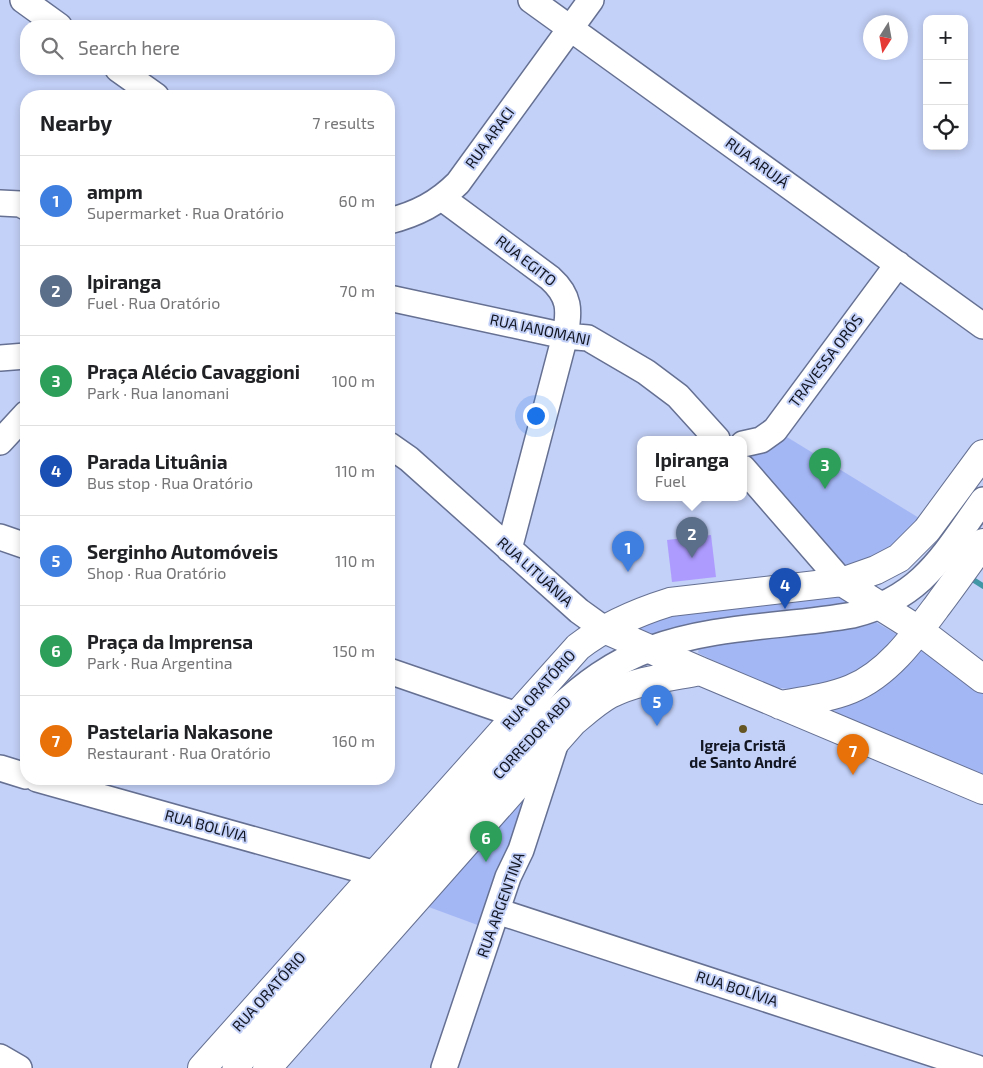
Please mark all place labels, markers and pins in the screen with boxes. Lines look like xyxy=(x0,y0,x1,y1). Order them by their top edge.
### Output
pin: 3 xyxy=(809,448,841,489)
pin: 2 xyxy=(676,517,708,558)
pin: 1 xyxy=(612,531,644,572)
pin: 4 xyxy=(769,568,801,609)
pin: 5 xyxy=(641,685,673,726)
marker: Igreja Cristã de Santo André xyxy=(737,723,749,735)
pin: 7 xyxy=(837,734,869,775)
place label: Igreja Cristã de Santo André xyxy=(689,736,797,771)
pin: 6 xyxy=(470,821,502,862)

